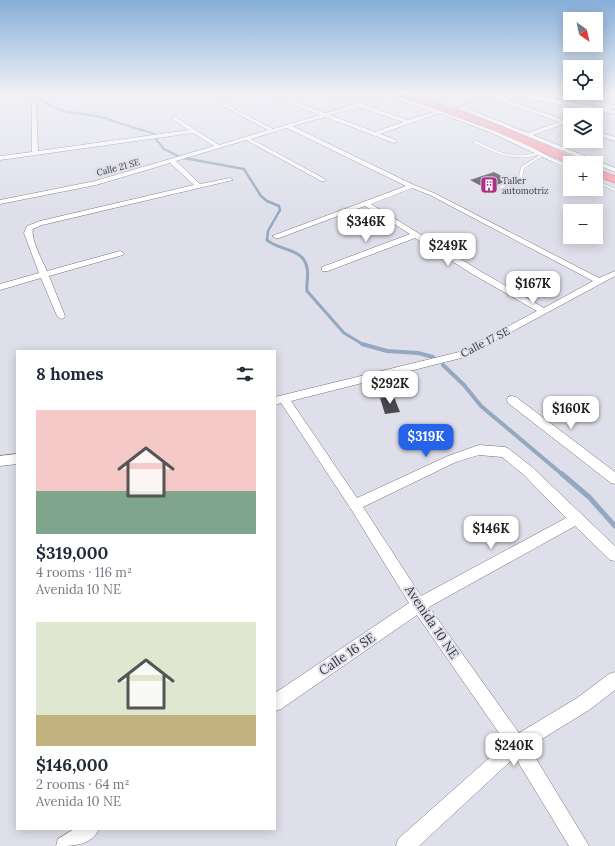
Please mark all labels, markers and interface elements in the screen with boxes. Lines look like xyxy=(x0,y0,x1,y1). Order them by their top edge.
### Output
north arrow xyxy=(563,12,603,52)
map controls xyxy=(563,12,603,244)
button: locate xyxy=(563,60,603,100)
button: layers xyxy=(563,108,603,148)
street label: Calle 21 SE xyxy=(95,156,141,178)
button: + xyxy=(563,156,603,196)
building icon: Taller automotriz xyxy=(479,175,499,195)
place label: Taller automotriz xyxy=(502,175,549,196)
button: − xyxy=(563,204,603,244)
pin: $346K xyxy=(338,209,394,243)
text: $346K xyxy=(347,213,385,230)
pin: $249K xyxy=(420,233,476,267)
text: $249K xyxy=(429,237,467,254)
pin: $167K xyxy=(505,271,561,305)
text: $167K xyxy=(515,275,551,292)
street label: Calle 17 SE xyxy=(458,324,512,360)
text: 8 homes xyxy=(36,363,103,385)
icon: filters xyxy=(234,363,256,385)
pin: $292K xyxy=(362,371,418,405)
text: $292K xyxy=(371,375,409,392)
pin: $160K xyxy=(543,396,599,430)
text: $160K xyxy=(552,400,590,417)
pin: $319K xyxy=(398,424,454,458)
text: $319K xyxy=(408,428,444,445)
icon: home xyxy=(110,436,182,508)
pin: $146K xyxy=(463,516,519,550)
text: $146K xyxy=(473,520,509,537)
text: $319,000 xyxy=(36,542,108,564)
text: 4 rooms · 116 m² xyxy=(36,564,132,581)
text: Avenida 10 NE xyxy=(36,581,121,598)
street label: Avenida 10 NE xyxy=(401,581,463,662)
street label: Calle 16 SE xyxy=(316,629,378,679)
icon: home xyxy=(110,648,182,720)
pin: $240K xyxy=(486,733,542,767)
text: $240K xyxy=(494,737,534,754)
text: $146,000 xyxy=(36,754,108,776)
text: 2 rooms · 64 m² xyxy=(36,776,129,793)
text: Avenida 10 NE xyxy=(36,793,121,810)

